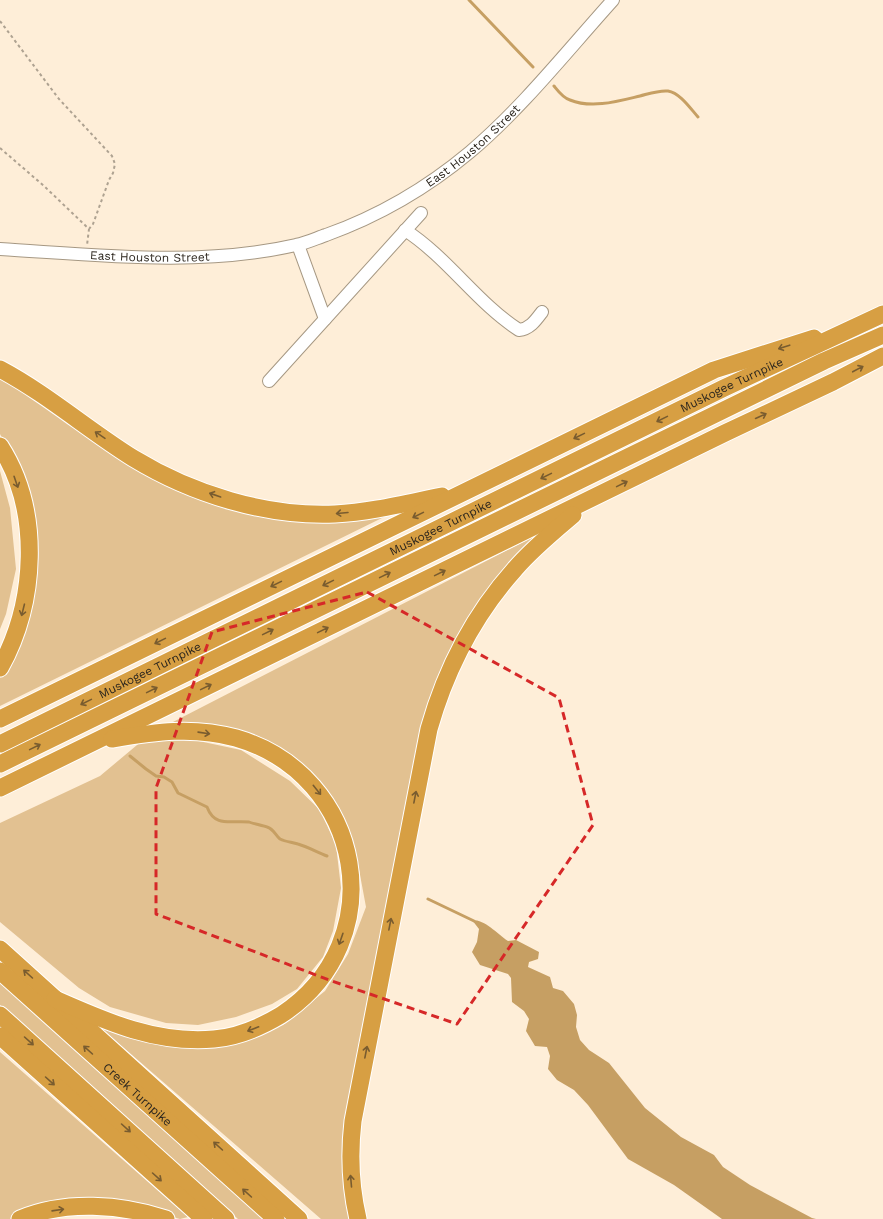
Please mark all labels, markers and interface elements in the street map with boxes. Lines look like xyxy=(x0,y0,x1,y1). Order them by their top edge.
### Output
street label: East Houston Street xyxy=(423,102,523,190)
street label: East Houston Street xyxy=(90,248,210,265)
one-way arrow xyxy=(778,344,791,351)
street label: Muskogee Turnpike xyxy=(678,354,785,415)
one-way arrow xyxy=(852,365,864,372)
one-way arrow xyxy=(754,412,766,419)
one-way arrow xyxy=(657,416,669,423)
one-way arrow xyxy=(95,431,106,439)
one-way arrow xyxy=(573,433,585,440)
one-way arrow xyxy=(540,473,552,480)
one-way arrow xyxy=(13,475,20,488)
one-way arrow xyxy=(616,480,628,487)
one-way arrow xyxy=(208,491,221,498)
street label: Muskogee Turnpike xyxy=(387,496,494,558)
one-way arrow xyxy=(336,509,349,517)
one-way arrow xyxy=(413,512,425,519)
one-way arrow xyxy=(434,569,446,576)
one-way arrow xyxy=(379,571,391,578)
one-way arrow xyxy=(323,579,335,587)
one-way arrow xyxy=(271,581,283,588)
one-way arrow xyxy=(19,603,26,616)
one-way arrow xyxy=(317,626,329,633)
one-way arrow xyxy=(262,628,274,635)
one-way arrow xyxy=(154,638,166,645)
street label: Muskogee Turnpike xyxy=(96,639,203,701)
one-way arrow xyxy=(200,683,212,690)
one-way arrow xyxy=(145,686,157,693)
one-way arrow xyxy=(80,698,92,706)
one-way arrow xyxy=(197,729,210,736)
one-way arrow xyxy=(29,743,41,750)
one-way arrow xyxy=(312,785,321,796)
one-way arrow xyxy=(411,791,419,804)
one-way arrow xyxy=(387,918,395,931)
one-way arrow xyxy=(337,933,344,946)
one-way arrow xyxy=(23,970,33,979)
one-way arrow xyxy=(246,1026,259,1033)
one-way arrow xyxy=(24,1037,34,1046)
one-way arrow xyxy=(83,1045,93,1054)
one-way arrow xyxy=(362,1046,370,1059)
street label: Creek Turnpike xyxy=(100,1060,175,1129)
one-way arrow xyxy=(45,1076,55,1086)
one-way arrow xyxy=(120,1124,131,1133)
one-way arrow xyxy=(213,1141,223,1151)
one-way arrow xyxy=(152,1172,162,1182)
one-way arrow xyxy=(348,1175,355,1188)
one-way arrow xyxy=(242,1188,252,1198)
one-way arrow xyxy=(51,1206,64,1214)

